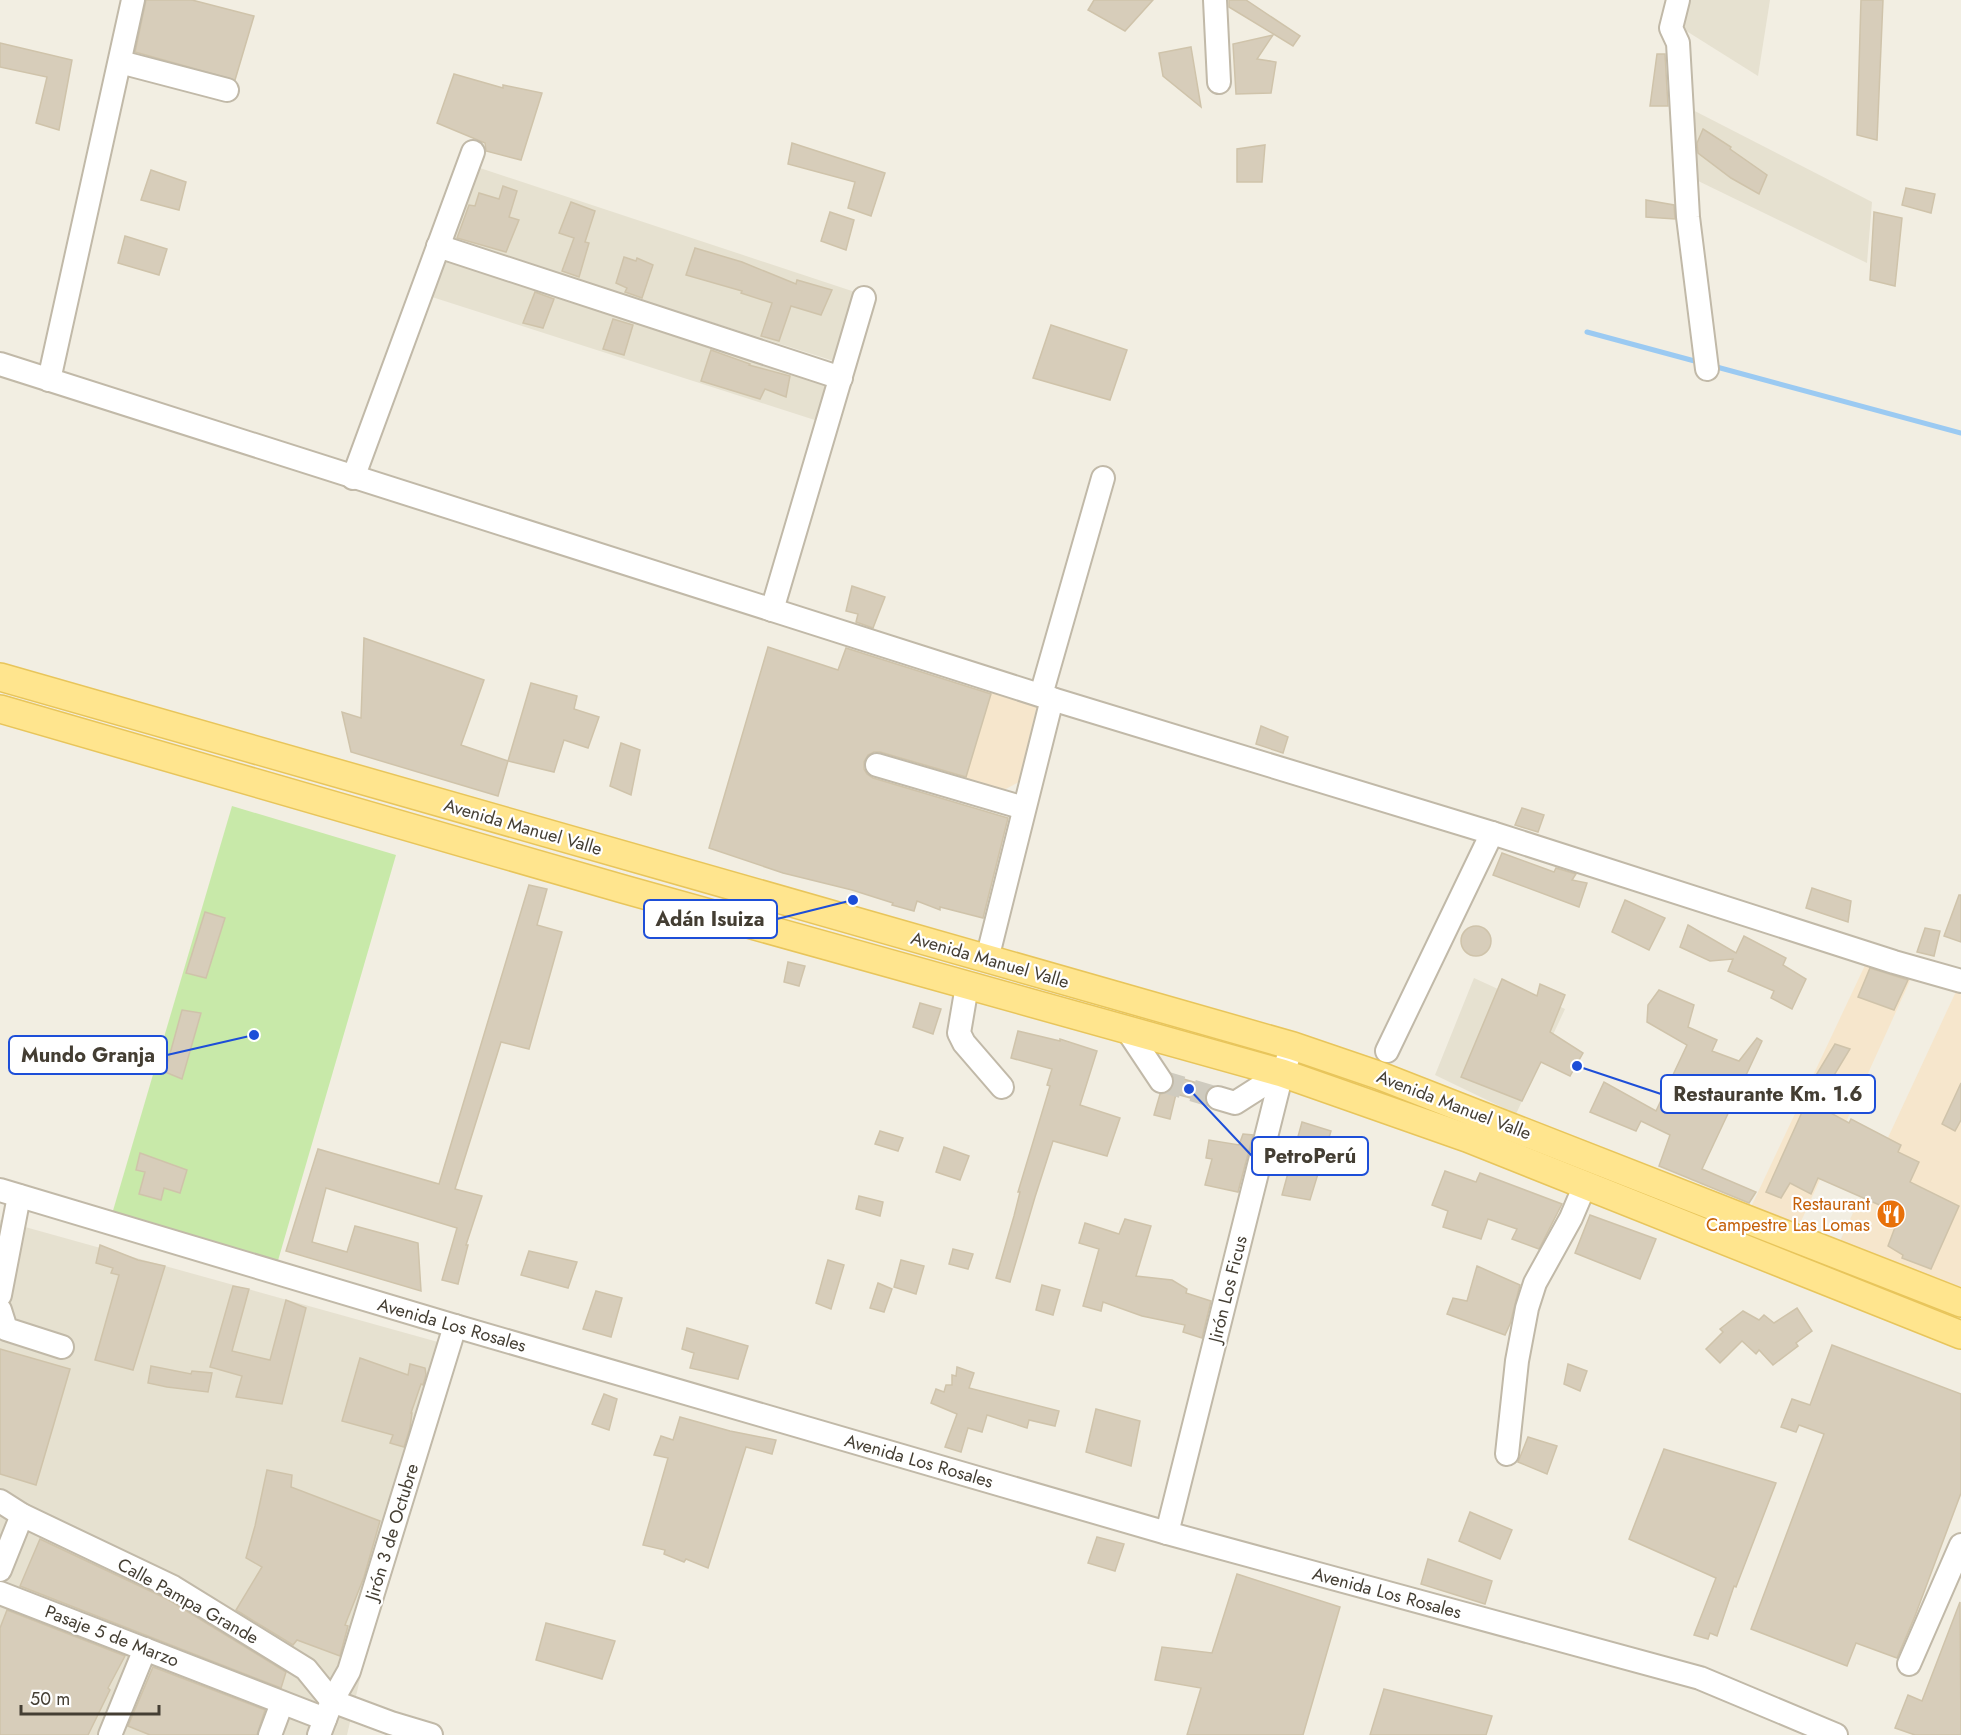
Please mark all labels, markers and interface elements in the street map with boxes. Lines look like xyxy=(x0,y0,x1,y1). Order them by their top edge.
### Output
street label: Avenida Manuel Valle xyxy=(441,792,605,862)
callout: Adán Isuiza xyxy=(644,900,777,938)
text: Adán Isuiza xyxy=(654,905,765,934)
street label: Avenida Manuel Valle xyxy=(908,925,1072,995)
callout: Mundo Granja xyxy=(9,1036,167,1074)
text: Mundo Granja xyxy=(21,1041,155,1070)
street label: Avenida Manuel Valle xyxy=(1373,1064,1535,1146)
callout: Restaurante Km. 1.6 xyxy=(1661,1075,1875,1113)
text: Restaurante Km. 1.6 xyxy=(1673,1080,1863,1109)
callout: PetroPerú xyxy=(1252,1137,1368,1175)
text: PetroPerú xyxy=(1264,1142,1356,1171)
place label: Restaurant Campestre Las Lomas xyxy=(1706,1191,1871,1238)
restaurant icon: Restaurant Campestre Las Lomas xyxy=(1875,1198,1907,1230)
street label: Jirón Los Ficus xyxy=(1202,1233,1254,1347)
street label: Avenida Los Rosales xyxy=(375,1291,529,1359)
street label: Avenida Los Rosales xyxy=(842,1427,996,1495)
street label: Jirón 3 de Octubre xyxy=(358,1460,425,1606)
street label: Calle Pampa Grande xyxy=(113,1551,263,1651)
street label: Avenida Los Rosales xyxy=(1310,1561,1464,1625)
street label: Pasaje 5 de Marzo xyxy=(41,1599,183,1674)
scale bar xyxy=(21,1678,159,1716)
text: 50 m xyxy=(30,1686,70,1712)

